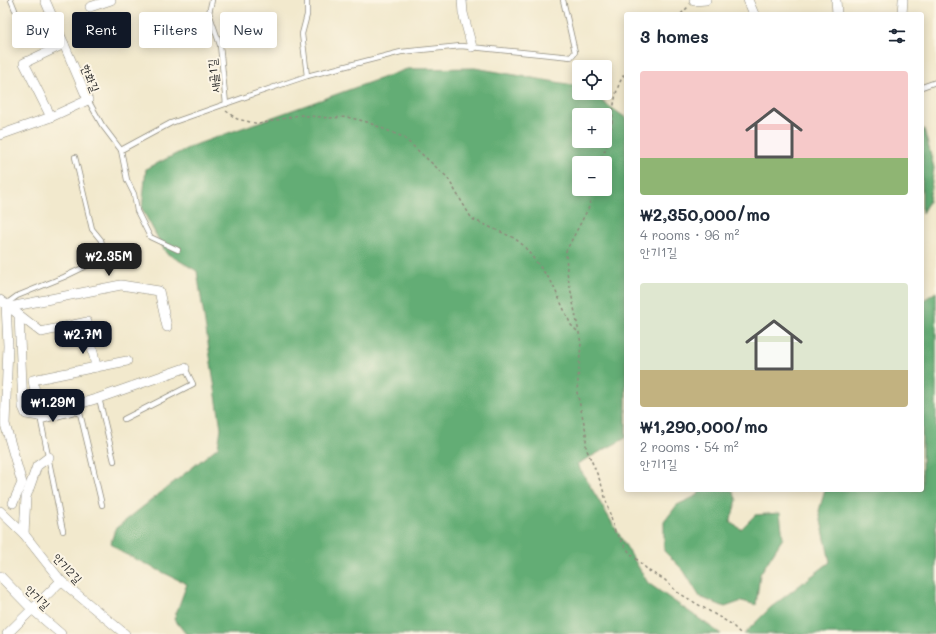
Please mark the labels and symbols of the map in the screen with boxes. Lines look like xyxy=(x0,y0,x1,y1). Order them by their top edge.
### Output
street label: 새골1길 xyxy=(203,58,223,94)
street label: 한화길 xyxy=(78,62,104,95)
pin: ₩2.35M xyxy=(76,243,142,277)
pin: ₩2.7M xyxy=(55,321,111,355)
pin: ₩1.29M xyxy=(20,389,86,423)
street label: 안기2길 xyxy=(50,550,86,587)
street label: 안기길 xyxy=(22,581,54,613)

